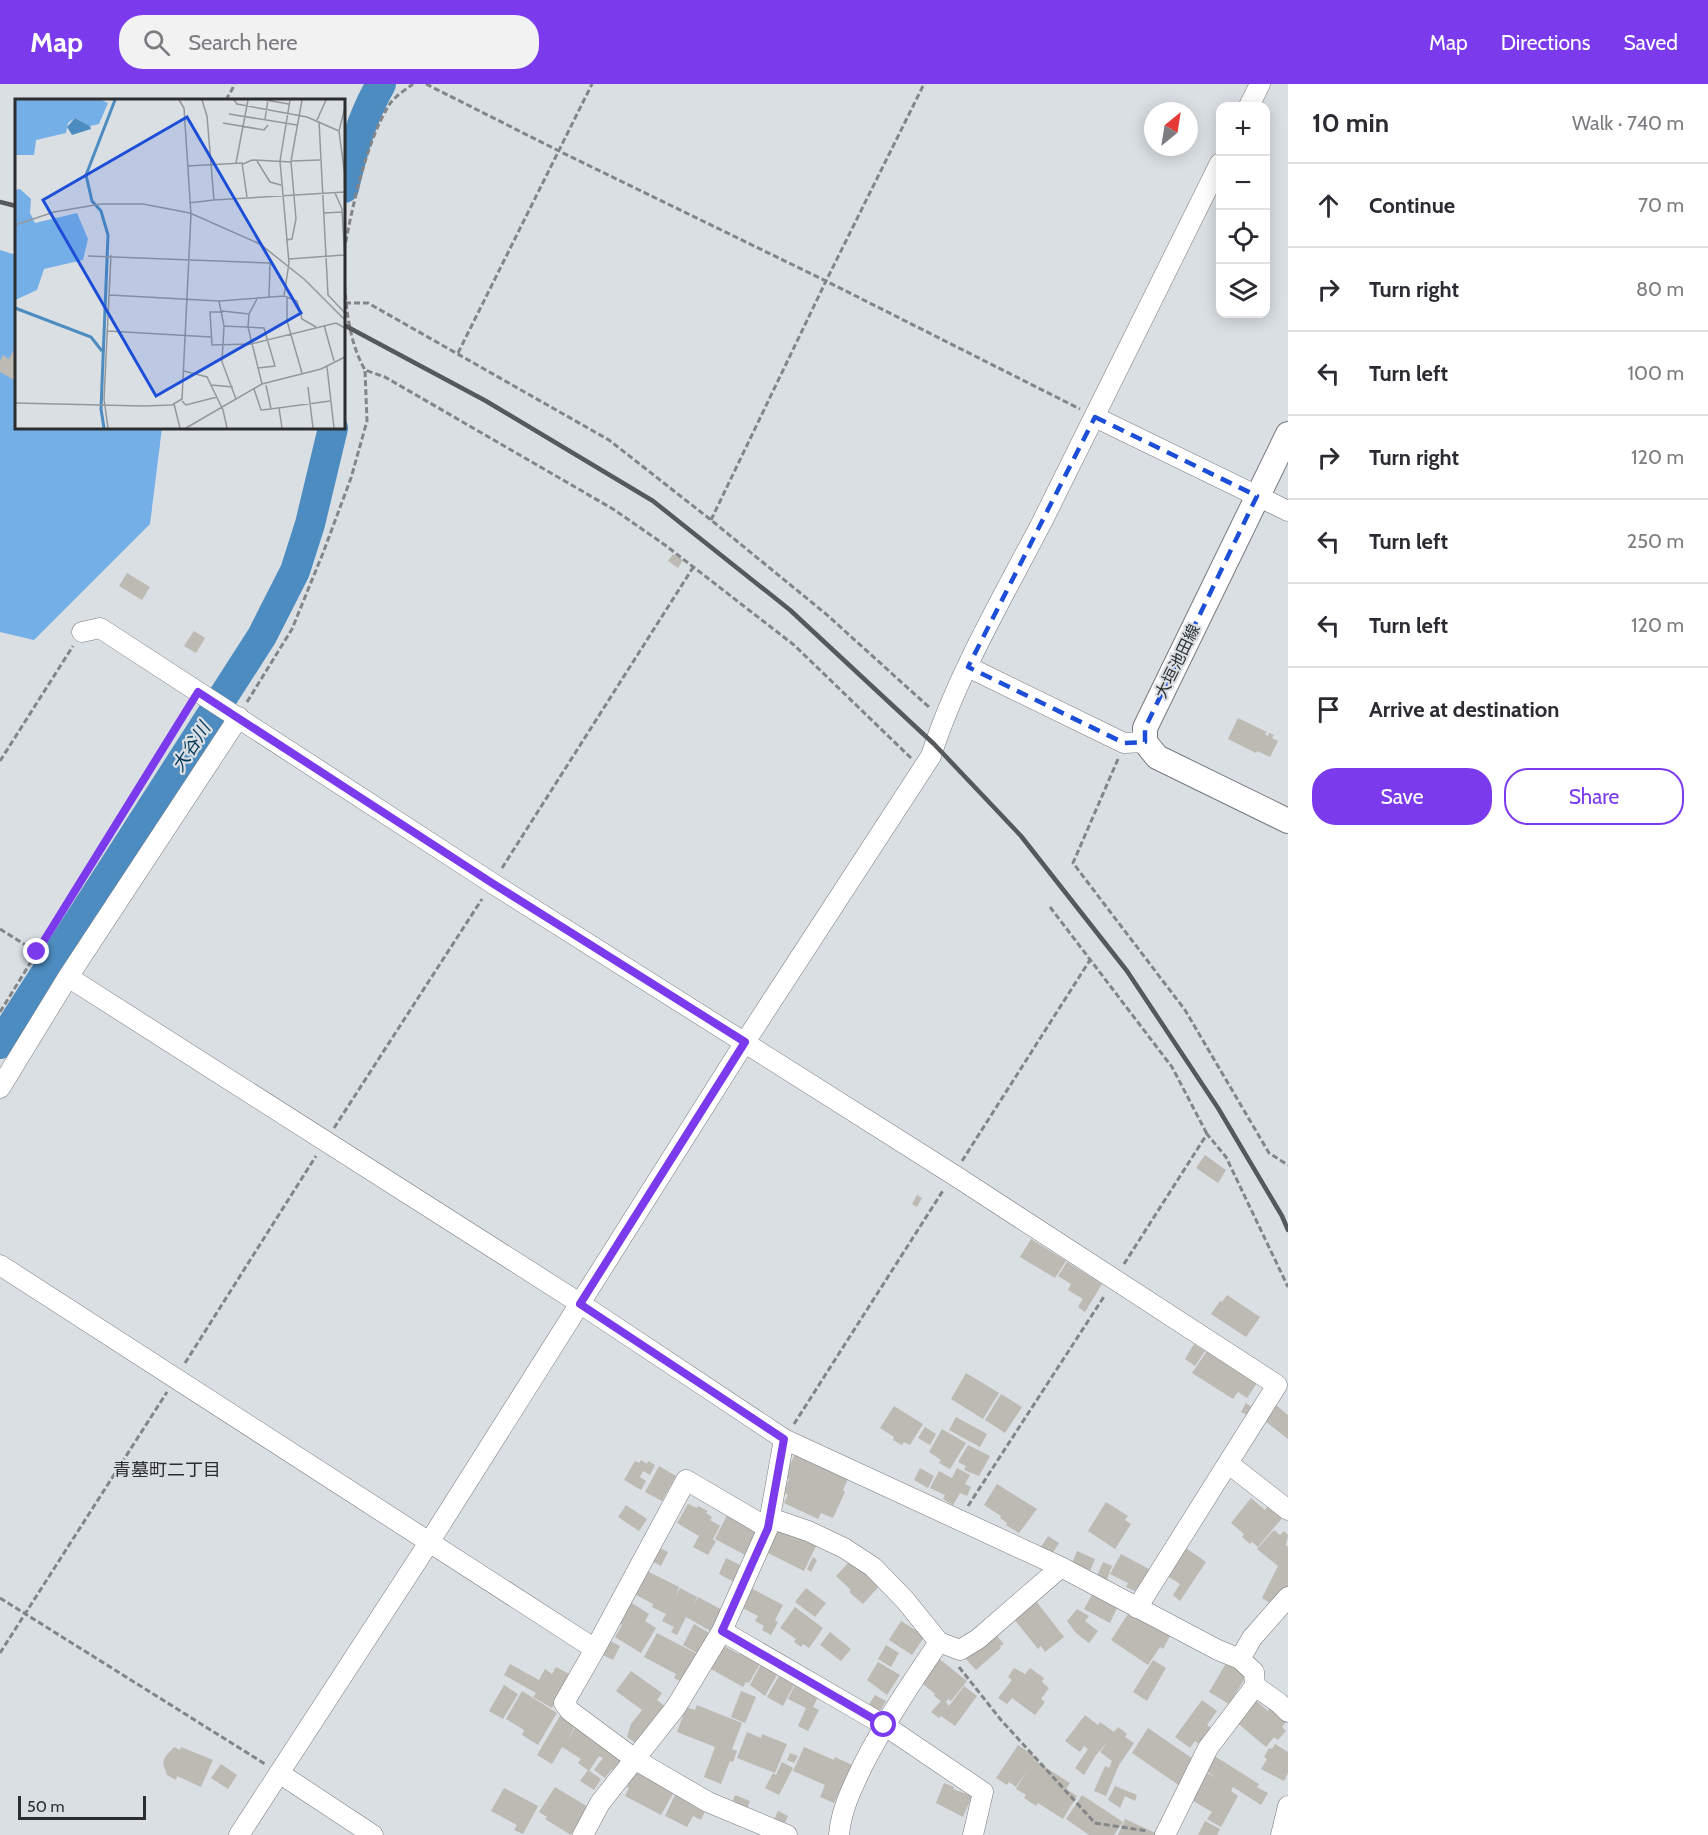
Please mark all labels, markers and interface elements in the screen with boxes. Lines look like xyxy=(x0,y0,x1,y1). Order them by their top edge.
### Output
search box xyxy=(119,15,539,69)
text: Map xyxy=(30,25,83,59)
icon: search xyxy=(140,26,173,59)
text: Search here xyxy=(188,29,297,56)
text: Map xyxy=(1429,30,1468,55)
text: Directions xyxy=(1501,30,1590,55)
text: Saved xyxy=(1623,30,1678,55)
inset map xyxy=(15,99,345,429)
north arrow xyxy=(1144,102,1198,156)
map controls xyxy=(1216,102,1270,318)
button: + xyxy=(1216,102,1270,156)
text: 10 min xyxy=(1312,107,1389,139)
text: Walk · 740 m xyxy=(1572,111,1684,135)
button: − xyxy=(1216,156,1270,210)
icon: ahead xyxy=(1312,189,1345,222)
text: Continue xyxy=(1369,192,1455,219)
text: 70 m xyxy=(1638,193,1684,217)
button: locate xyxy=(1216,210,1270,264)
button: layers xyxy=(1216,264,1270,318)
icon: right xyxy=(1312,273,1345,306)
text: Turn right xyxy=(1369,276,1459,303)
text: 80 m xyxy=(1636,277,1684,301)
icon: left xyxy=(1312,357,1345,390)
text: Turn left xyxy=(1369,360,1448,387)
text: 100 m xyxy=(1628,361,1684,385)
icon: right xyxy=(1312,441,1345,474)
text: Turn right xyxy=(1369,444,1459,471)
text: 120 m xyxy=(1631,445,1684,469)
icon: left xyxy=(1312,525,1345,558)
text: Turn left xyxy=(1369,528,1448,555)
text: 250 m xyxy=(1627,529,1684,553)
icon: left xyxy=(1312,609,1345,642)
text: Turn left xyxy=(1369,612,1448,639)
text: 120 m xyxy=(1631,613,1684,637)
street label: 大垣池田線 xyxy=(1151,621,1204,701)
icon: arrive xyxy=(1312,693,1345,726)
text: Arrive at destination xyxy=(1369,696,1559,723)
water label: 大谷川 xyxy=(167,717,216,776)
button: Save xyxy=(1312,768,1492,825)
button: Share xyxy=(1504,768,1684,825)
route end xyxy=(23,938,49,964)
district label: 青墓町二丁目 xyxy=(113,1459,221,1481)
route start xyxy=(870,1711,896,1737)
scale bar xyxy=(18,1793,146,1820)
text: 50 m xyxy=(27,1797,64,1816)

